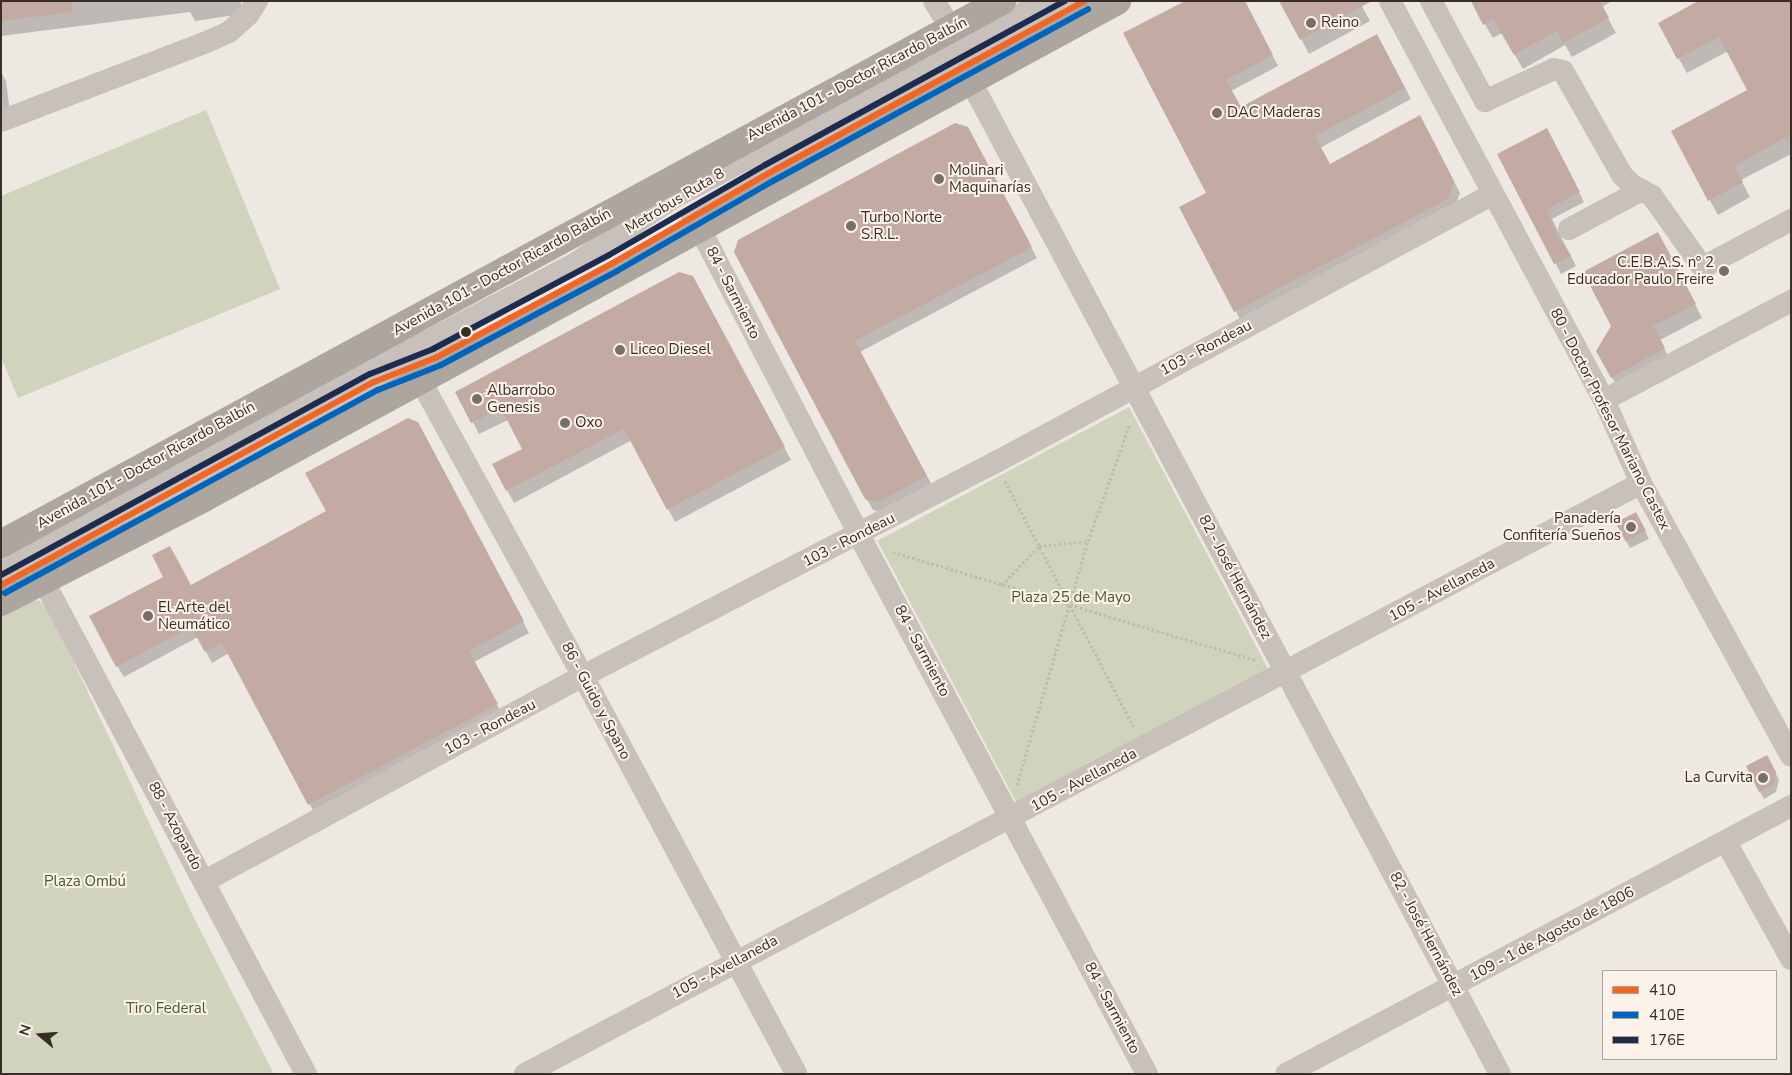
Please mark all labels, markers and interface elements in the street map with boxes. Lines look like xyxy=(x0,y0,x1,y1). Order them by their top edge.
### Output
street label: Avenida 101 - Doctor Ricardo Balbín xyxy=(744,13,970,145)
place label: Reino xyxy=(1321,14,1359,32)
marker: Reino xyxy=(1305,17,1317,29)
place label: DAC Maderas xyxy=(1227,104,1321,122)
marker: DAC Maderas xyxy=(1211,107,1223,119)
place label: Molinari Maquinarías xyxy=(949,161,1031,196)
street label: Metrobus Ruta 8 xyxy=(622,164,728,238)
marker: Molinari Maquinarías xyxy=(933,173,945,185)
street label: Avenida 101 - Doctor Ricardo Balbín xyxy=(390,204,614,340)
place label: Turbo Norte S.R.L. xyxy=(861,208,942,243)
marker: Turbo Norte S.R.L. xyxy=(845,220,857,232)
street label: 84 - Sarmiento xyxy=(702,244,764,342)
place label: C.E.B.A.S. nº 2 Educador Paulo Freire xyxy=(1567,253,1714,288)
marker: C.E.B.A.S. nº 2 Educador Paulo Freire xyxy=(1718,265,1730,277)
street label: 80 - Doctor Profesor Mariano Castex xyxy=(1546,305,1674,533)
street label: 103 - Rondeau xyxy=(1157,316,1255,380)
unlabelled marker xyxy=(461,327,471,337)
place label: Liceo Diesel xyxy=(630,341,711,359)
marker: Liceo Diesel xyxy=(614,344,626,356)
place label: Albarrobo Genesis xyxy=(487,381,555,416)
marker: Albarrobo Genesis xyxy=(471,393,483,405)
street label: Avenida 101 - Doctor Ricardo Balbín xyxy=(34,397,258,533)
place label: Oxo xyxy=(575,414,603,432)
marker: Oxo xyxy=(559,417,571,429)
street label: 103 - Rondeau xyxy=(800,509,898,571)
place label: Panadería Confitería Sueños xyxy=(1503,509,1621,544)
street label: 82 - José Hernández xyxy=(1195,512,1275,642)
marker: Panadería Confitería Sueños xyxy=(1625,521,1637,533)
street label: 105 - Avellaneda xyxy=(1386,555,1498,625)
park label: Plaza 25 de Mayo xyxy=(1011,589,1131,607)
place label: El Arte del Neumático xyxy=(158,598,230,633)
street label: 84 - Sarmiento xyxy=(890,602,954,700)
marker: El Arte del Neumático xyxy=(142,610,154,622)
street label: 86 - Guido y Spano xyxy=(558,639,634,763)
street label: 103 - Rondeau xyxy=(441,695,539,759)
street label: 105 - Avellaneda xyxy=(1028,745,1140,815)
place label: La Curvita xyxy=(1684,769,1753,787)
marker: La Curvita xyxy=(1757,772,1769,784)
street label: 88 - Azopardo xyxy=(144,779,206,873)
street label: 82 - José Hernández xyxy=(1386,869,1466,999)
park label: Plaza Ombú xyxy=(44,873,126,891)
street label: 109 - 1 de Agosto de 1806 xyxy=(1467,883,1637,985)
street label: 105 - Avellaneda xyxy=(669,932,781,1002)
street label: 84 - Sarmiento xyxy=(1080,959,1144,1057)
legend xyxy=(1602,970,1777,1060)
text: 410 xyxy=(1649,980,1676,1000)
park label: Tiro Federal xyxy=(126,1000,206,1018)
text: 410E xyxy=(1649,1005,1685,1025)
north arrow xyxy=(15,1010,65,1060)
text: N xyxy=(15,1022,36,1038)
text: 176E xyxy=(1649,1030,1685,1050)

